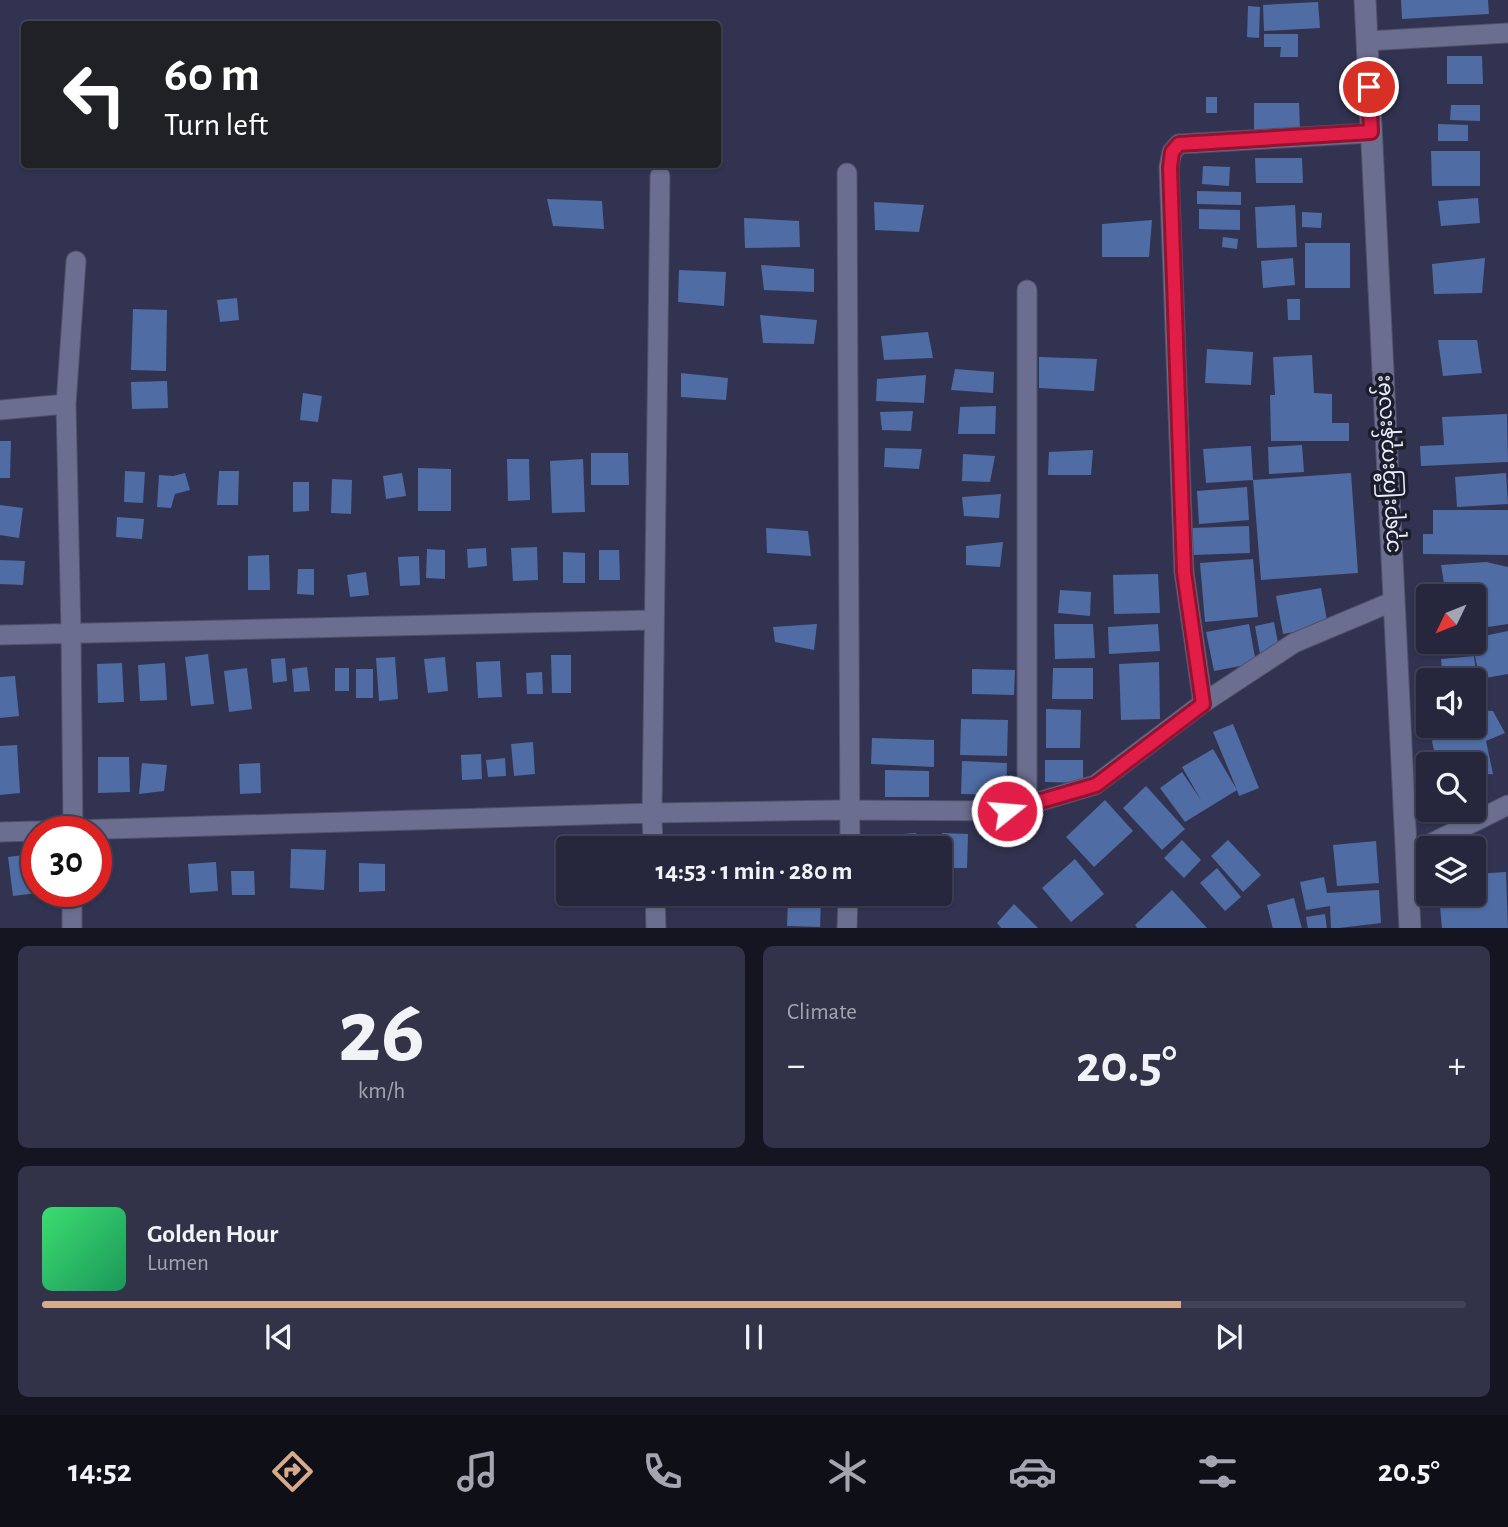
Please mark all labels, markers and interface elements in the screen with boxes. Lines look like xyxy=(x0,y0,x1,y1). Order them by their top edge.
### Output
icon: left xyxy=(49,49,140,140)
text: 60 m xyxy=(164,51,260,100)
pin xyxy=(1339,57,1399,117)
icon: arrive xyxy=(1350,68,1388,106)
text: Turn left xyxy=(164,109,268,141)
street label: ဘုရားကြီးကုန်းလမ်း xyxy=(1366,374,1409,554)
north arrow xyxy=(1416,584,1486,654)
map controls xyxy=(1416,584,1486,906)
button: sound xyxy=(1416,668,1486,738)
button: search xyxy=(1416,752,1486,822)
position arrow xyxy=(970,774,1044,848)
speed limit sign: 30 xyxy=(21,816,112,907)
button: layers xyxy=(1416,836,1486,906)
text: 14:53 · 1 min · 280 m xyxy=(656,858,852,884)
text: 26 xyxy=(338,987,425,1078)
text: Climate xyxy=(787,1001,857,1024)
text: 20.5° xyxy=(1076,1039,1177,1091)
text: − xyxy=(787,1047,805,1085)
text: + xyxy=(1448,1047,1466,1085)
text: km/h xyxy=(358,1080,405,1103)
text: Golden Hour xyxy=(147,1221,278,1247)
text: Lumen xyxy=(147,1252,209,1275)
icon: previous xyxy=(260,1318,298,1356)
icon: pause xyxy=(735,1318,773,1356)
icon: next xyxy=(1210,1318,1248,1356)
icon: directions xyxy=(268,1447,317,1496)
icon: music xyxy=(453,1447,502,1496)
icon: phone xyxy=(638,1447,687,1496)
icon: climate xyxy=(823,1447,872,1496)
icon: car xyxy=(1008,1447,1057,1496)
icon: filters xyxy=(1193,1447,1242,1496)
text: 14:52 xyxy=(68,1455,132,1487)
text: 20.5° xyxy=(1378,1455,1440,1487)

